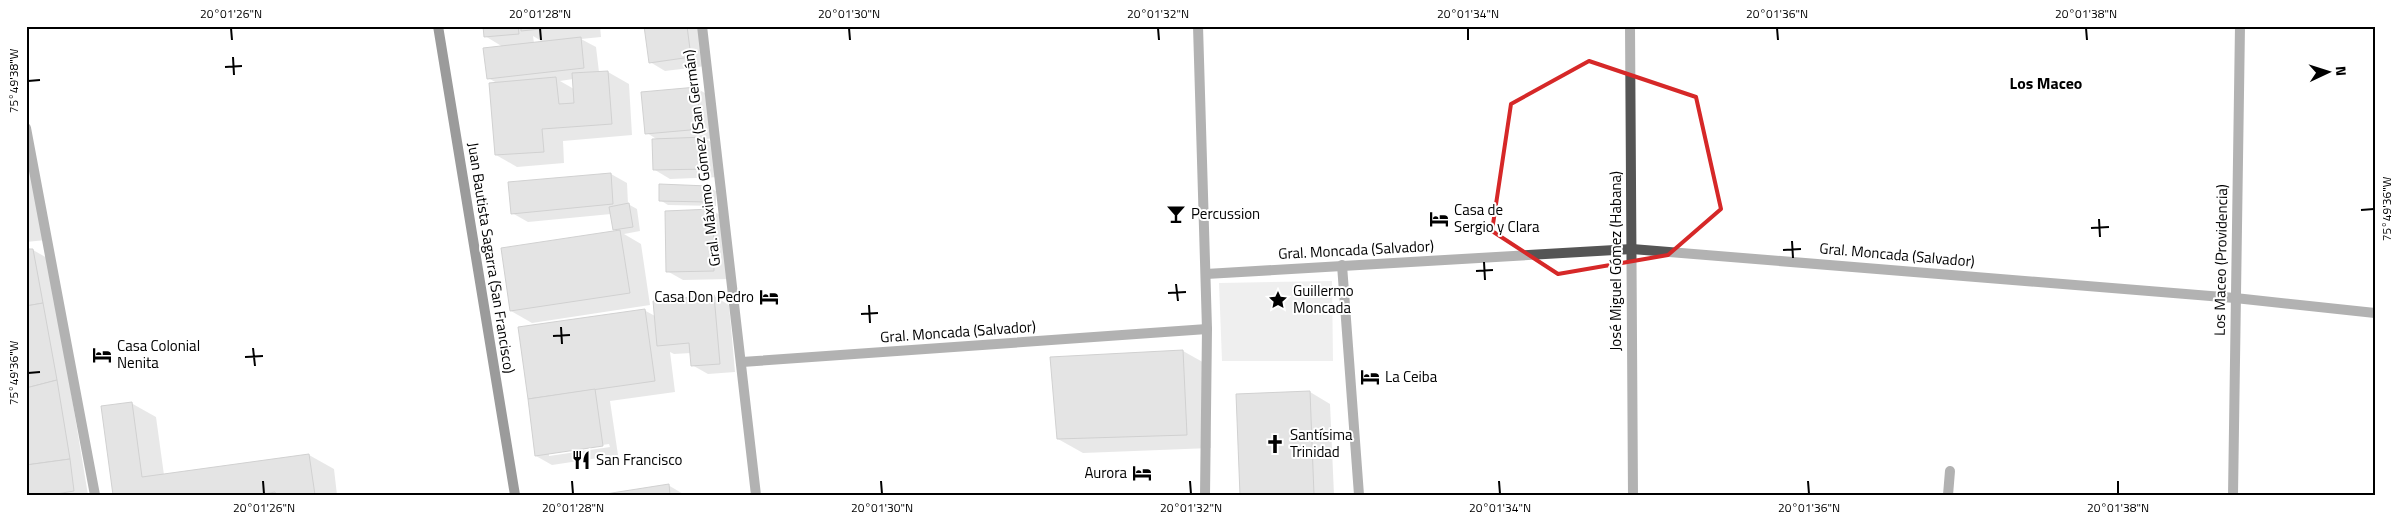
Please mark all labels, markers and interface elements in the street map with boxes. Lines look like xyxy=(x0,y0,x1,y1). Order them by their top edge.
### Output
text: 20°01'26"N xyxy=(200,4,262,23)
text: 20°01'28"N xyxy=(509,4,571,23)
text: 20°01'30"N xyxy=(818,4,880,23)
text: 20°01'32"N xyxy=(1127,4,1189,23)
text: 20°01'34"N xyxy=(1437,4,1499,23)
text: 20°01'36"N xyxy=(1746,4,1808,23)
text: 20°01'38"N xyxy=(2055,4,2117,23)
text: 75°49'38"W xyxy=(4,48,23,113)
street label: Gral. Máximo Gómez (San Germán) xyxy=(677,48,726,268)
north arrow xyxy=(2304,48,2354,98)
text: N xyxy=(2331,65,2352,77)
district label: Los Maceo xyxy=(2010,71,2082,95)
street label: Juan Bautista Sagarra (San Francisco) xyxy=(462,141,521,375)
street label: José Miguel Gómez (Habana) xyxy=(1604,171,1627,351)
text: 75°49'36"W xyxy=(2377,176,2396,241)
street label: Los Maceo (Providencia) xyxy=(2208,184,2233,336)
place label: Casa de Sergio y Clara xyxy=(1454,198,1540,238)
place label: Percussion xyxy=(1191,202,1260,225)
bar icon: Percussion xyxy=(1165,203,1187,225)
hotel icon: Casa de Sergio y Clara xyxy=(1428,208,1450,230)
street label: Gral. Moncada (Salvador) xyxy=(1278,234,1434,265)
street label: Gral. Moncada (Salvador) xyxy=(1818,236,1976,273)
place label: Guillermo Moncada xyxy=(1293,279,1354,319)
place label: Casa Don Pedro xyxy=(654,285,754,308)
hotel icon: Casa Don Pedro xyxy=(758,286,780,308)
place icon: Guillermo Moncada xyxy=(1267,289,1289,311)
street label: Gral. Moncada (Salvador) xyxy=(879,315,1037,348)
place label: Casa Colonial Nenita xyxy=(117,334,200,374)
text: 75°49'36"W xyxy=(4,340,23,405)
hotel icon: Casa Colonial Nenita xyxy=(91,344,113,366)
place label: La Ceiba xyxy=(1385,365,1438,388)
hotel icon: La Ceiba xyxy=(1359,366,1381,388)
place label: Santísima Trinidad xyxy=(1290,423,1353,463)
church icon: Santísima Trinidad xyxy=(1264,433,1286,455)
place label: San Francisco xyxy=(596,448,683,471)
restaurant icon: San Francisco xyxy=(570,449,592,471)
place label: Aurora xyxy=(1084,461,1127,484)
hotel icon: Aurora xyxy=(1131,462,1153,484)
text: 20°01'26"N xyxy=(233,498,295,517)
text: 20°01'28"N xyxy=(542,498,604,517)
text: 20°01'30"N xyxy=(851,498,913,517)
text: 20°01'32"N xyxy=(1160,498,1222,517)
text: 20°01'34"N xyxy=(1469,498,1531,517)
text: 20°01'36"N xyxy=(1778,498,1840,517)
text: 20°01'38"N xyxy=(2087,498,2149,517)

